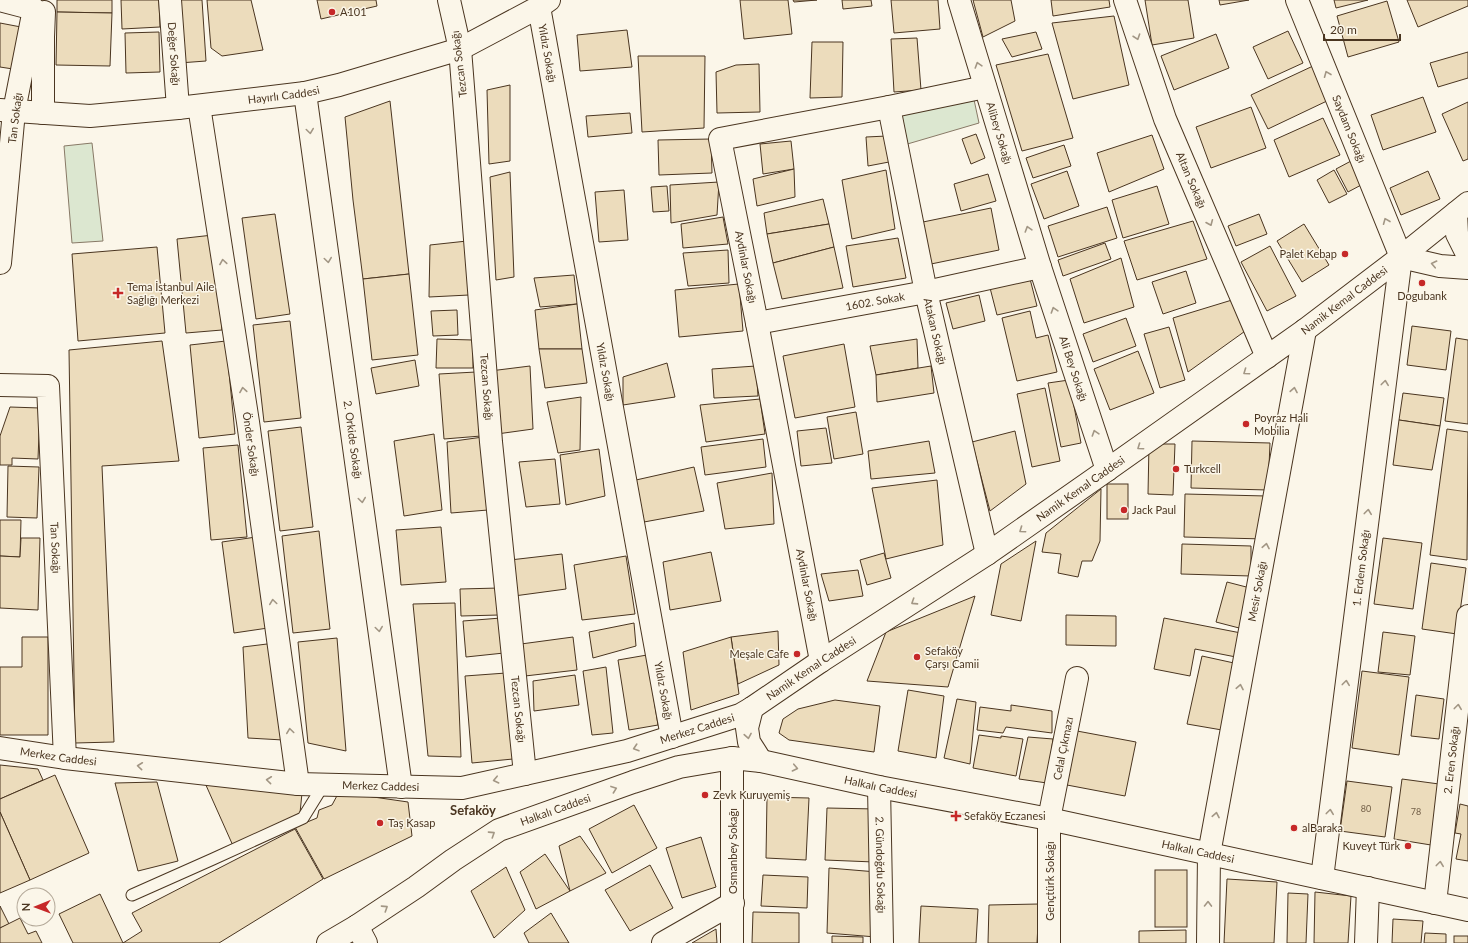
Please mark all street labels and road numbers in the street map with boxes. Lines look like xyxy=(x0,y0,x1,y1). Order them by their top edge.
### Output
street label: Değer Sokağı xyxy=(166,22,183,86)
street label: Yıldız Sokağı xyxy=(536,23,560,84)
street label: Tezcan Sokağı xyxy=(448,30,469,98)
street label: Hayırlı Caddesi xyxy=(247,83,321,106)
street label: Tan Sokağı xyxy=(5,92,24,144)
street label: Saydam Sokağı xyxy=(1330,93,1369,164)
street label: Alibey Sokağı xyxy=(984,100,1015,166)
street label: Altan Sokağı xyxy=(1174,150,1209,210)
street label: Aydinlar Sokağı xyxy=(733,229,760,304)
street label: Namik Kemal Caddesi xyxy=(1298,263,1390,337)
street label: 1602. Sokak xyxy=(844,289,906,313)
street label: Atakan Sokağı xyxy=(922,296,950,366)
street label: Ali Bey Sokağı xyxy=(1057,334,1091,403)
street label: Yıldız Sokağı xyxy=(594,341,618,402)
street label: Tezcan Sokağı xyxy=(478,353,496,421)
street label: 2. Orkide Sokağı xyxy=(342,399,365,480)
street label: Önder Sokağı xyxy=(240,411,262,477)
street label: Namik Kemal Caddesi xyxy=(1034,452,1127,524)
street label: Tan Sokağı xyxy=(48,522,64,574)
street label: 1. Erdem Sokağı xyxy=(1349,529,1372,607)
street label: Aydinlar Sokağı xyxy=(794,547,821,622)
street label: Mesir Sokağı xyxy=(1245,560,1269,623)
street label: Namik Kemal Caddesi xyxy=(764,633,858,702)
street label: Yıldız Sokağı xyxy=(652,660,676,721)
street label: Tezcan Sokağı xyxy=(509,675,529,743)
street label: Merkez Caddesi xyxy=(658,710,736,746)
street label: Celal Çıkmazı xyxy=(1050,715,1075,781)
street label: 2. Eren Sokağı xyxy=(1441,725,1461,795)
street label: Merkez Caddesi xyxy=(19,744,98,768)
street label: Halkalı Caddesi xyxy=(843,773,918,800)
street label: Merkez Caddesi xyxy=(342,778,420,793)
street label: Halkalı Caddesi xyxy=(518,791,593,828)
street label: Osmanbey Sokağı xyxy=(726,808,739,894)
street label: 2. Gündoğdu Sokağı xyxy=(874,816,888,914)
street label: Halkalı Caddesi xyxy=(1161,837,1236,865)
street label: Gençtürk Sokağı xyxy=(1043,841,1056,921)

